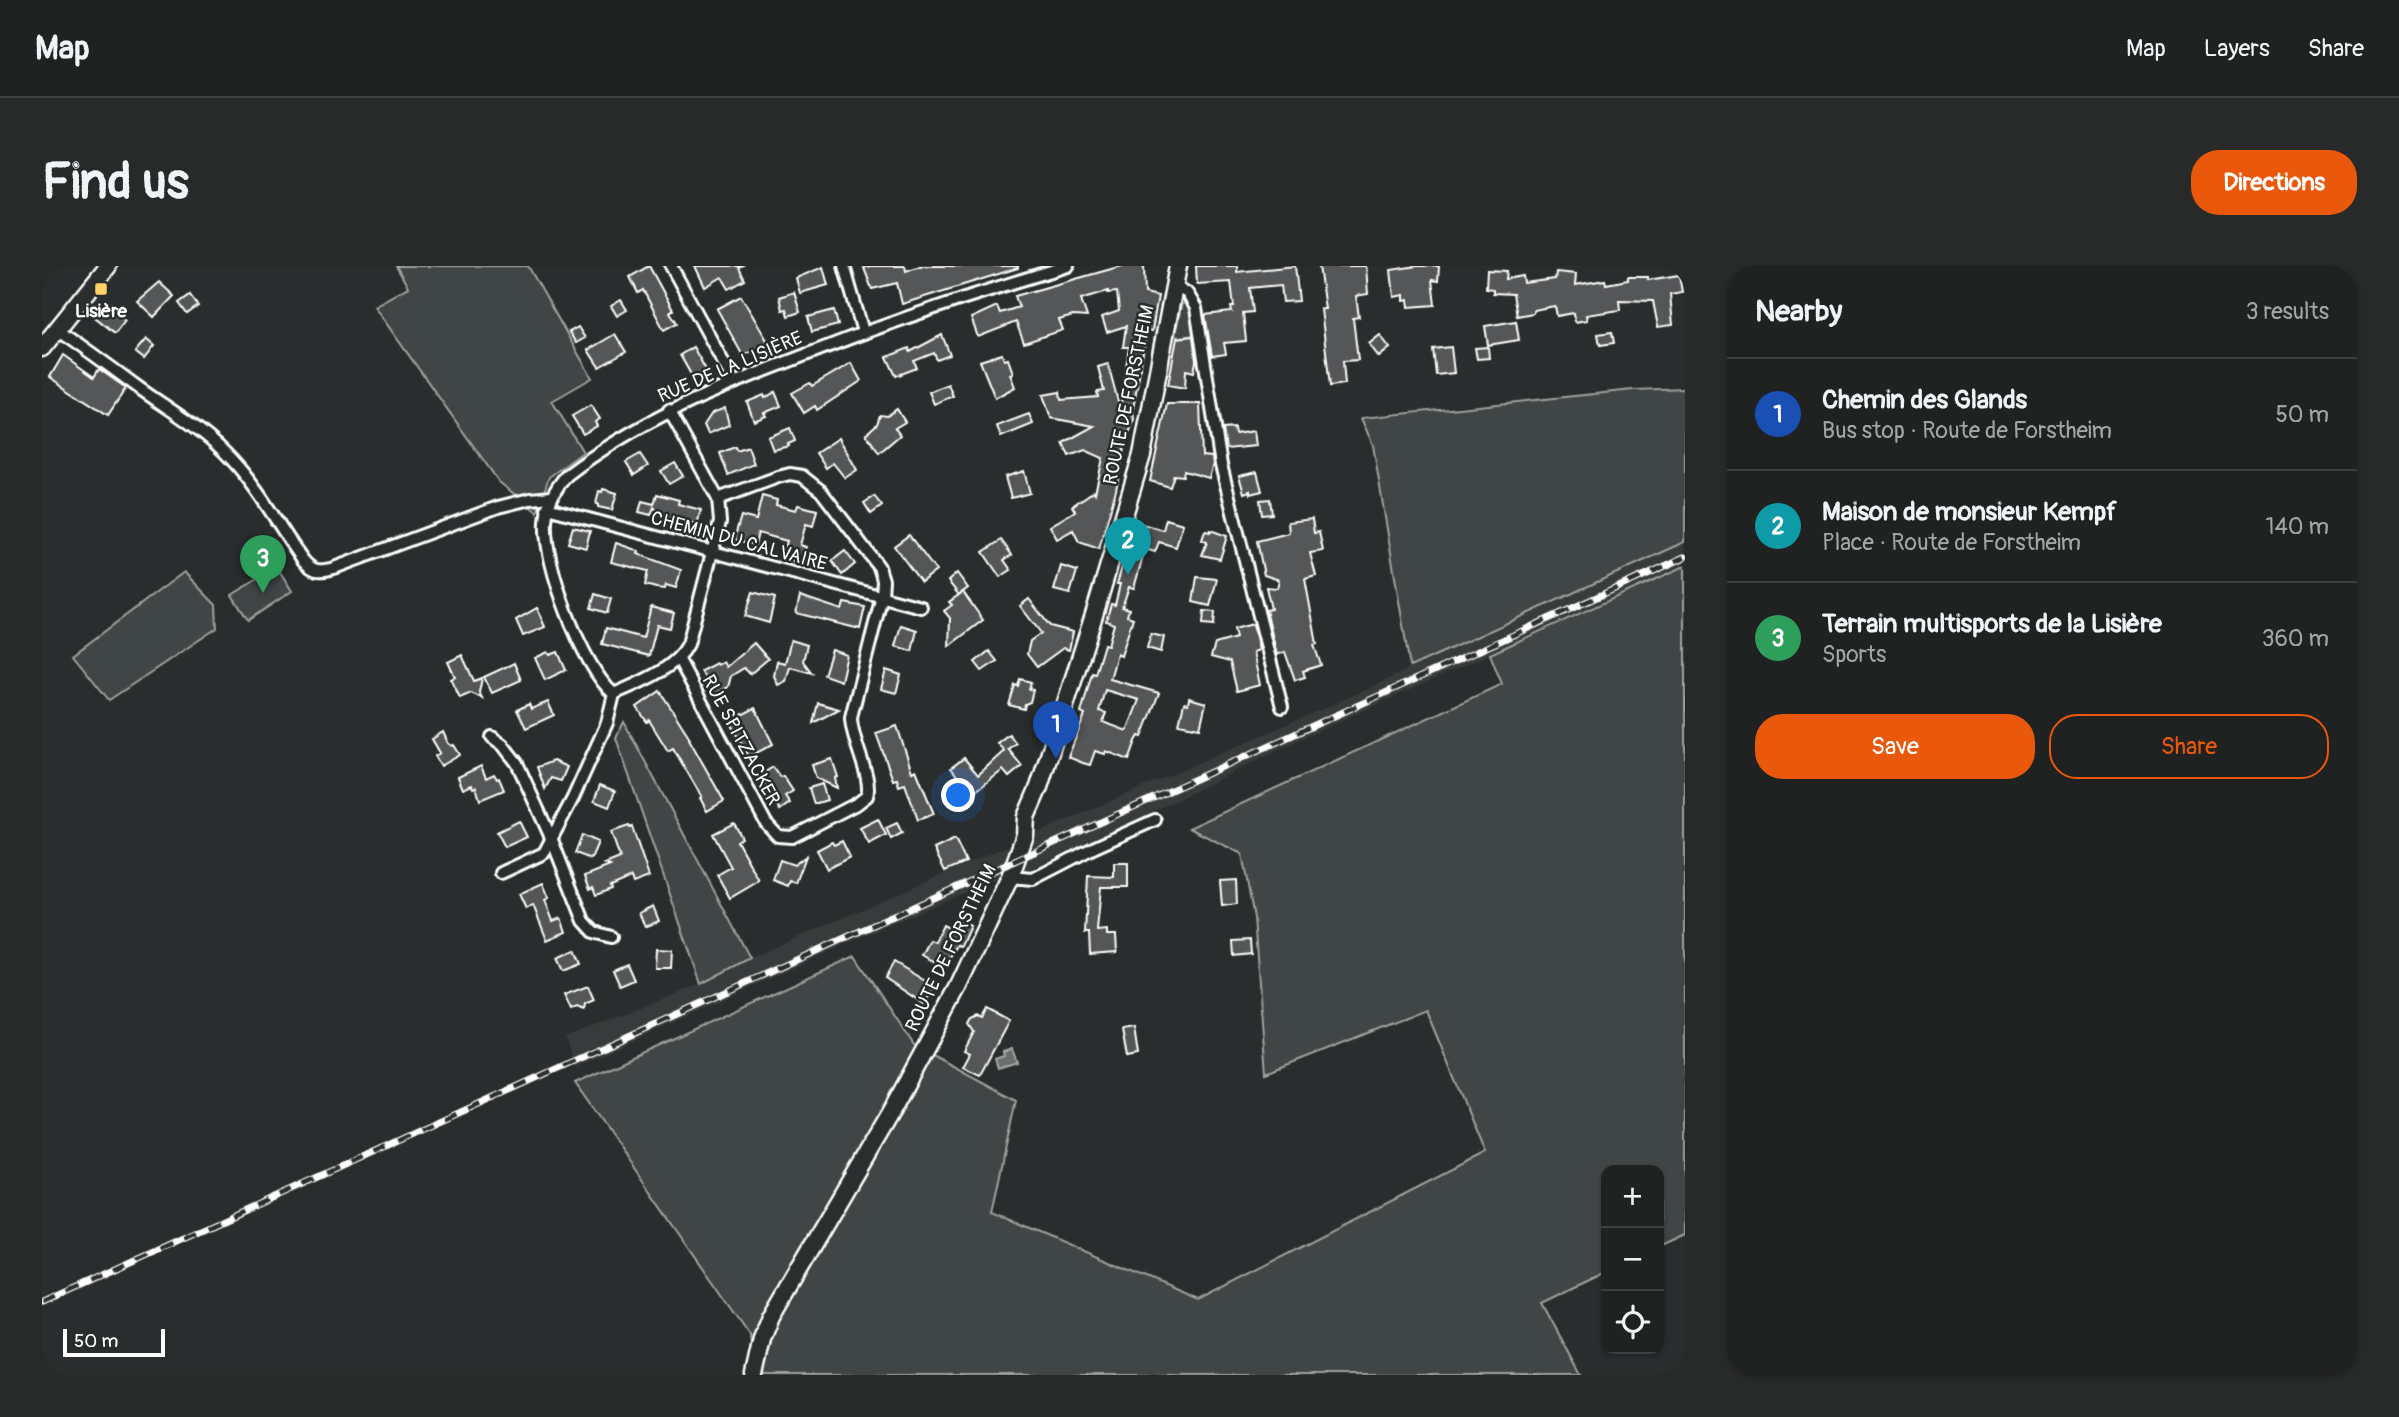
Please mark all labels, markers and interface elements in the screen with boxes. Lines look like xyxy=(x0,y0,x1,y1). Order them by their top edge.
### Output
text: Map xyxy=(35,28,90,69)
text: Map xyxy=(2126,34,2166,63)
text: Layers xyxy=(2204,34,2270,63)
text: Share xyxy=(2308,34,2364,63)
button: Directions xyxy=(2191,150,2357,215)
text: Find us xyxy=(42,152,189,213)
marker: Lisière xyxy=(93,281,109,297)
text: Nearby xyxy=(1755,293,1842,330)
text: 3 results xyxy=(2246,297,2329,326)
place label: Lisière xyxy=(75,299,128,323)
street label: ROUTE DE FORSTHEIM xyxy=(1098,303,1160,487)
street label: RUE DE LA LISIÈRE xyxy=(654,326,806,408)
text: Chemin des Glands xyxy=(1822,384,2027,416)
text: 1 xyxy=(1774,400,1783,429)
text: 50 m xyxy=(2275,400,2329,429)
text: Bus stop · Route de Forstheim xyxy=(1822,416,2112,445)
text: Maison de monsieur Kempf xyxy=(1822,496,2117,528)
street label: CHEMIN DU CALVAIRE xyxy=(648,506,830,576)
text: 2 xyxy=(1772,512,1784,541)
text: 140 m xyxy=(2266,512,2329,541)
pin: 2 xyxy=(1105,517,1151,575)
text: Place · Route de Forstheim xyxy=(1822,528,2081,557)
pin: 3 xyxy=(240,535,286,593)
text: Terrain multisports de la Lisière xyxy=(1822,608,2162,640)
text: 3 xyxy=(1772,624,1784,653)
text: 360 m xyxy=(2262,624,2329,653)
text: Sports xyxy=(1822,640,1886,669)
street label: RUE SPITZACKER xyxy=(697,671,785,809)
pin: 1 xyxy=(1033,701,1079,759)
button: Save xyxy=(1755,714,2035,779)
button: Share xyxy=(2049,714,2329,779)
your location xyxy=(941,778,975,812)
street label: ROUTE DE FORSTHEIM xyxy=(900,860,1002,1036)
map controls xyxy=(1601,1165,1664,1354)
button: + xyxy=(1601,1165,1664,1228)
button: − xyxy=(1601,1228,1664,1291)
button: locate xyxy=(1601,1291,1664,1354)
scale bar xyxy=(63,1326,164,1358)
text: 50 m xyxy=(74,1329,118,1353)

